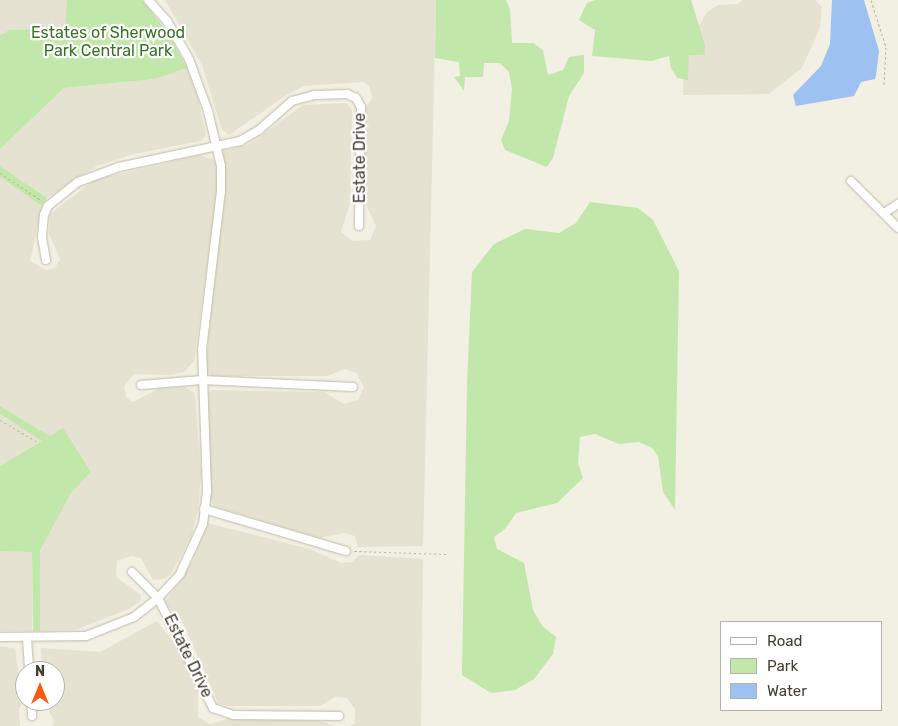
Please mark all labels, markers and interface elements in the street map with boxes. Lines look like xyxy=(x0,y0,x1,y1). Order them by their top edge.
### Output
park label: Estates of Sherwood Park Central Park xyxy=(31,23,185,61)
street label: Estate Drive xyxy=(350,113,370,203)
street label: Estate Drive xyxy=(160,611,216,701)
legend xyxy=(720,621,883,711)
text: Road xyxy=(767,632,803,650)
text: Park xyxy=(767,657,798,675)
north arrow xyxy=(15,661,65,711)
text: N xyxy=(35,663,45,680)
text: Water xyxy=(767,682,807,700)

